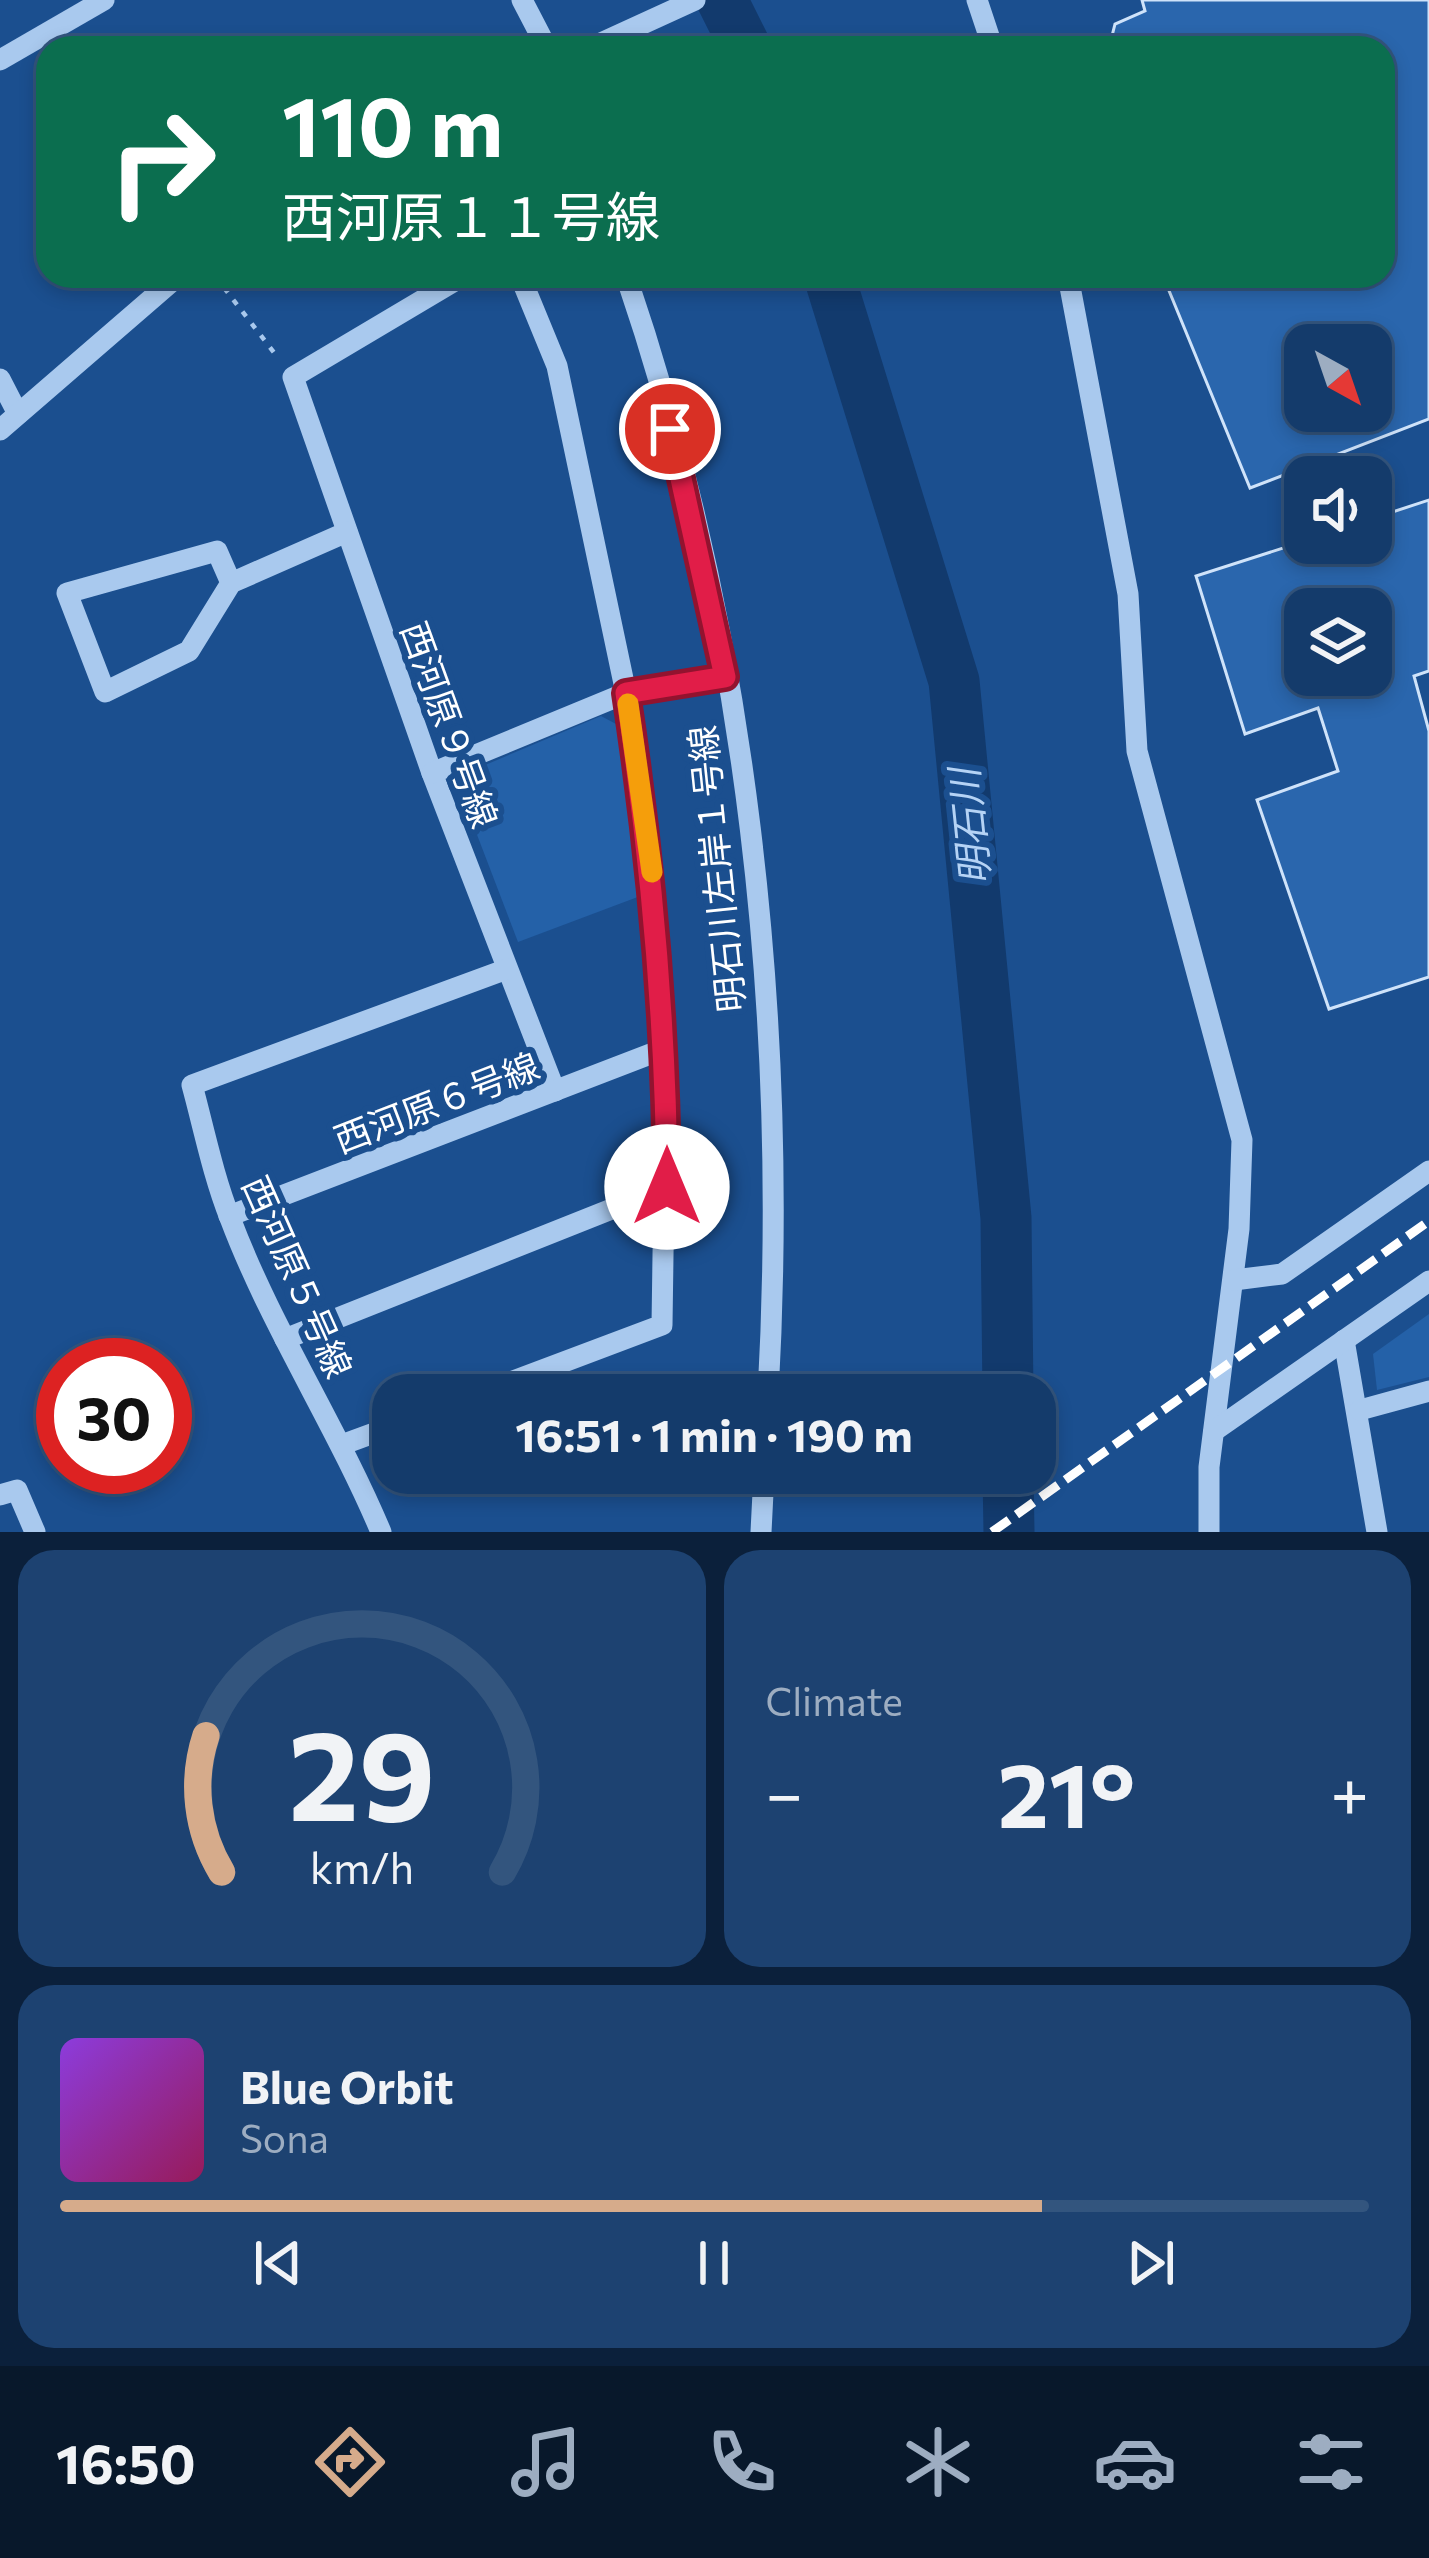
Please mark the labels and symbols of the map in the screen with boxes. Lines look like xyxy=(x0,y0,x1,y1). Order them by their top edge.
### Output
north arrow xyxy=(1284,324,1392,432)
pin xyxy=(619,378,721,480)
street label: 西河原９号線 xyxy=(393,615,509,833)
street label: 明石川左岸１号線 xyxy=(678,723,752,1015)
water label: 明石川 xyxy=(938,762,998,888)
street label: 西河原６号線 xyxy=(327,1042,545,1160)
position arrow xyxy=(604,1124,730,1250)
street label: 西河原５号線 xyxy=(235,1168,363,1384)
speed limit sign: 30 xyxy=(36,1338,192,1494)

